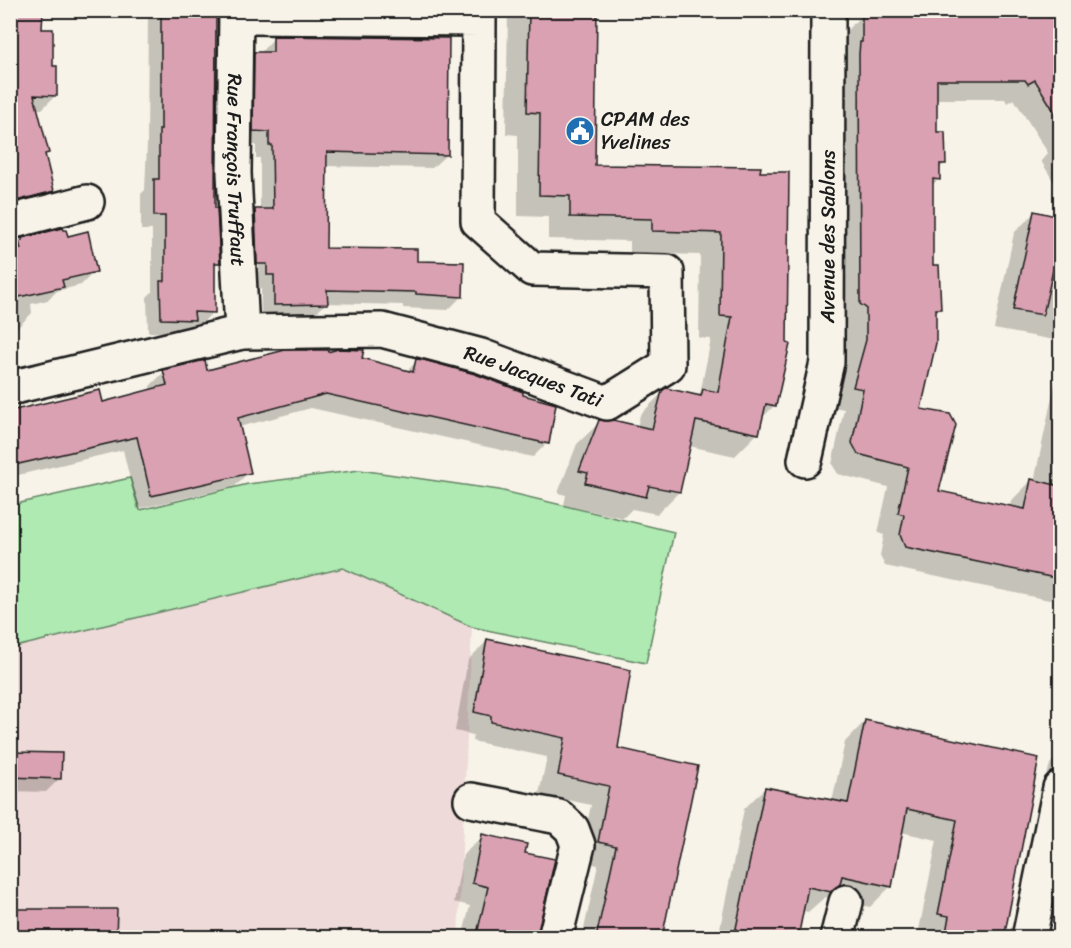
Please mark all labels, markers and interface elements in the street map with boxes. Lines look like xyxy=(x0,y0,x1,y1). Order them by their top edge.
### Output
street label: Rue François Truffaut xyxy=(216,73,256,267)
place label: CPAM des Yvelines xyxy=(601,102,691,160)
public building icon: CPAM des Yvelines xyxy=(564,115,596,147)
street label: Avenue des Sablons xyxy=(810,149,846,324)
street label: Rue Jacques Tati xyxy=(460,335,609,418)

